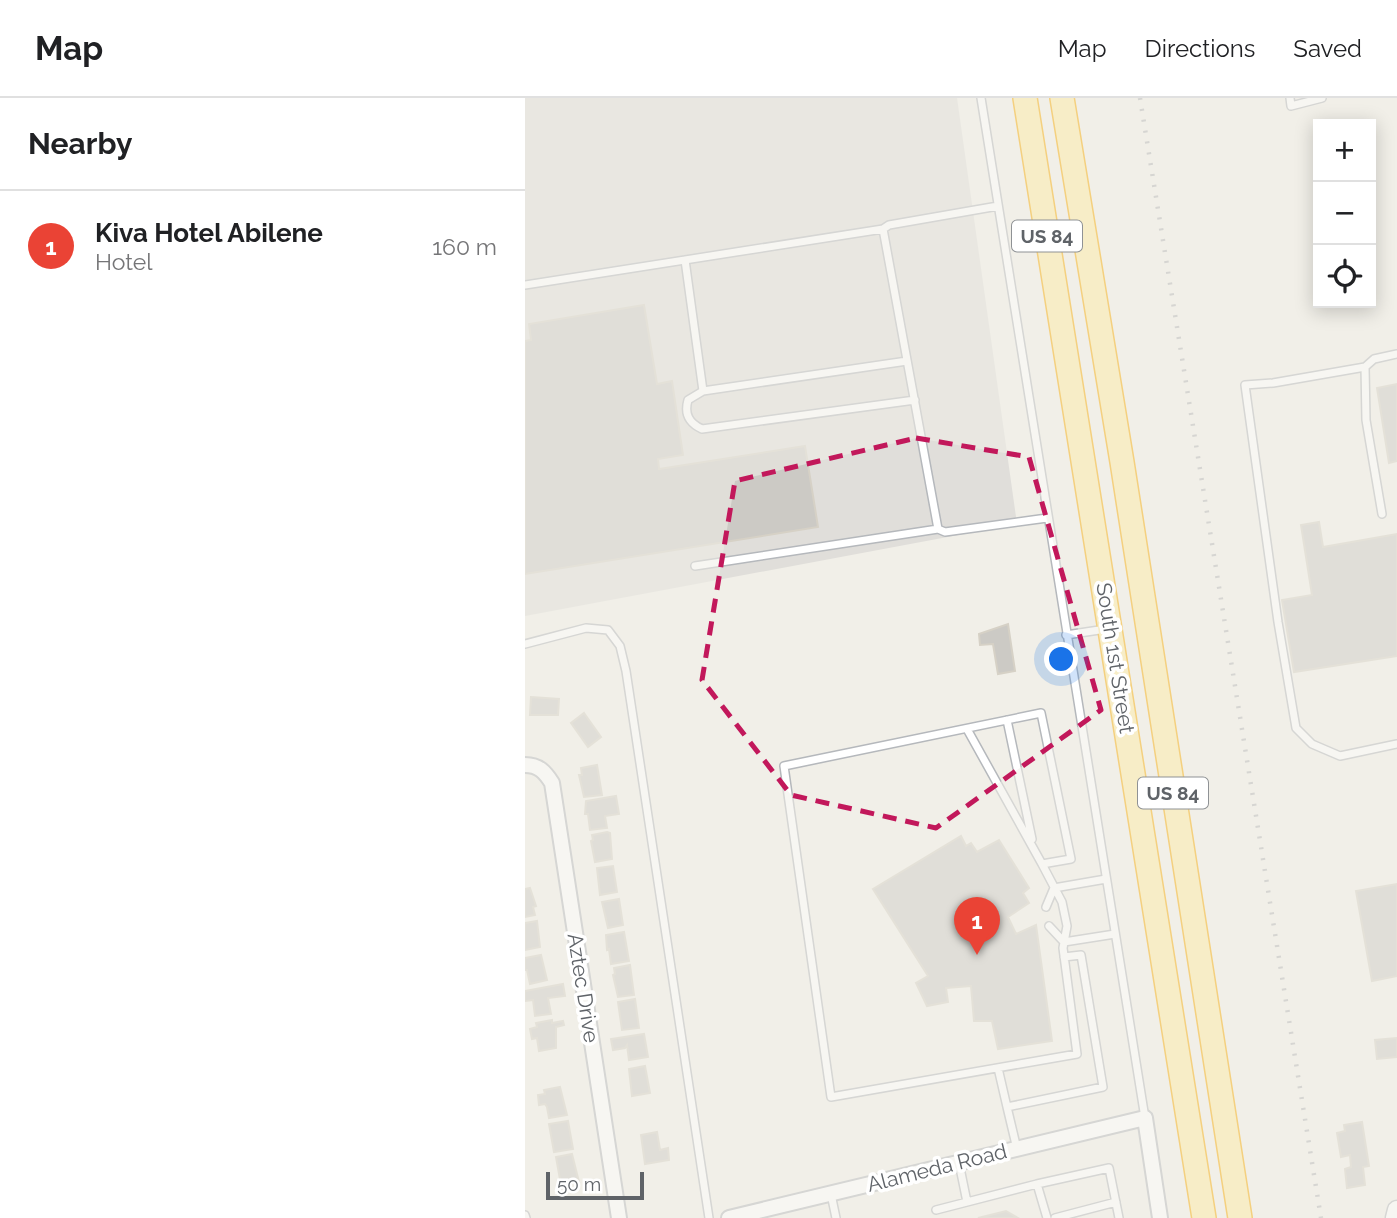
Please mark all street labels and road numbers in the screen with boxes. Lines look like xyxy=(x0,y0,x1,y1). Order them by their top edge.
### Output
road number: US 84 xyxy=(1012,220,1082,252)
street label: South 1st Street xyxy=(1091,581,1140,735)
road number: US 84 xyxy=(1138,778,1208,808)
street label: Aztec Drive xyxy=(562,931,604,1045)
street label: Alameda Road xyxy=(864,1138,1009,1197)

